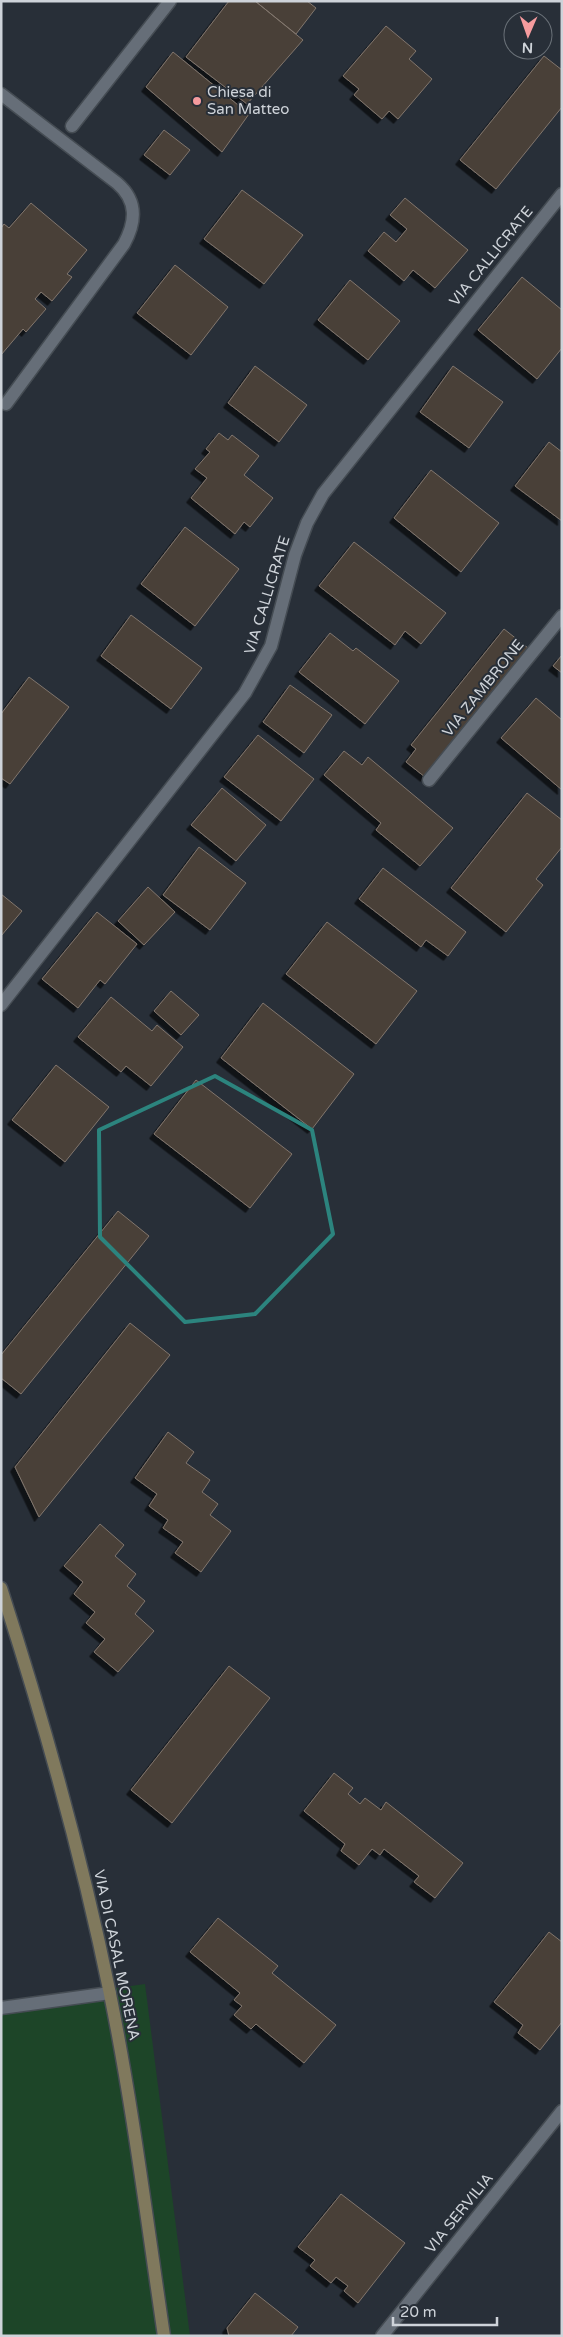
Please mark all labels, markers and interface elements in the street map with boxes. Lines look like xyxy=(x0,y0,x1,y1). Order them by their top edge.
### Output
north arrow xyxy=(503,10,553,60)
text: N xyxy=(522,39,533,56)
place label: Chiesa di San Matteo xyxy=(207,83,289,118)
marker: Chiesa di San Matteo xyxy=(191,95,203,107)
street label: VIA CALLICRATE xyxy=(445,203,537,309)
street label: VIA CALLICRATE xyxy=(240,534,294,656)
street label: VIA ZAMBRONE xyxy=(438,636,528,740)
street label: VIA DI CASAL MORENA xyxy=(90,1868,144,2042)
street label: VIA SERVILIA xyxy=(421,2169,497,2257)
scale bar xyxy=(393,2294,497,2326)
text: 20 m xyxy=(400,2303,437,2321)

